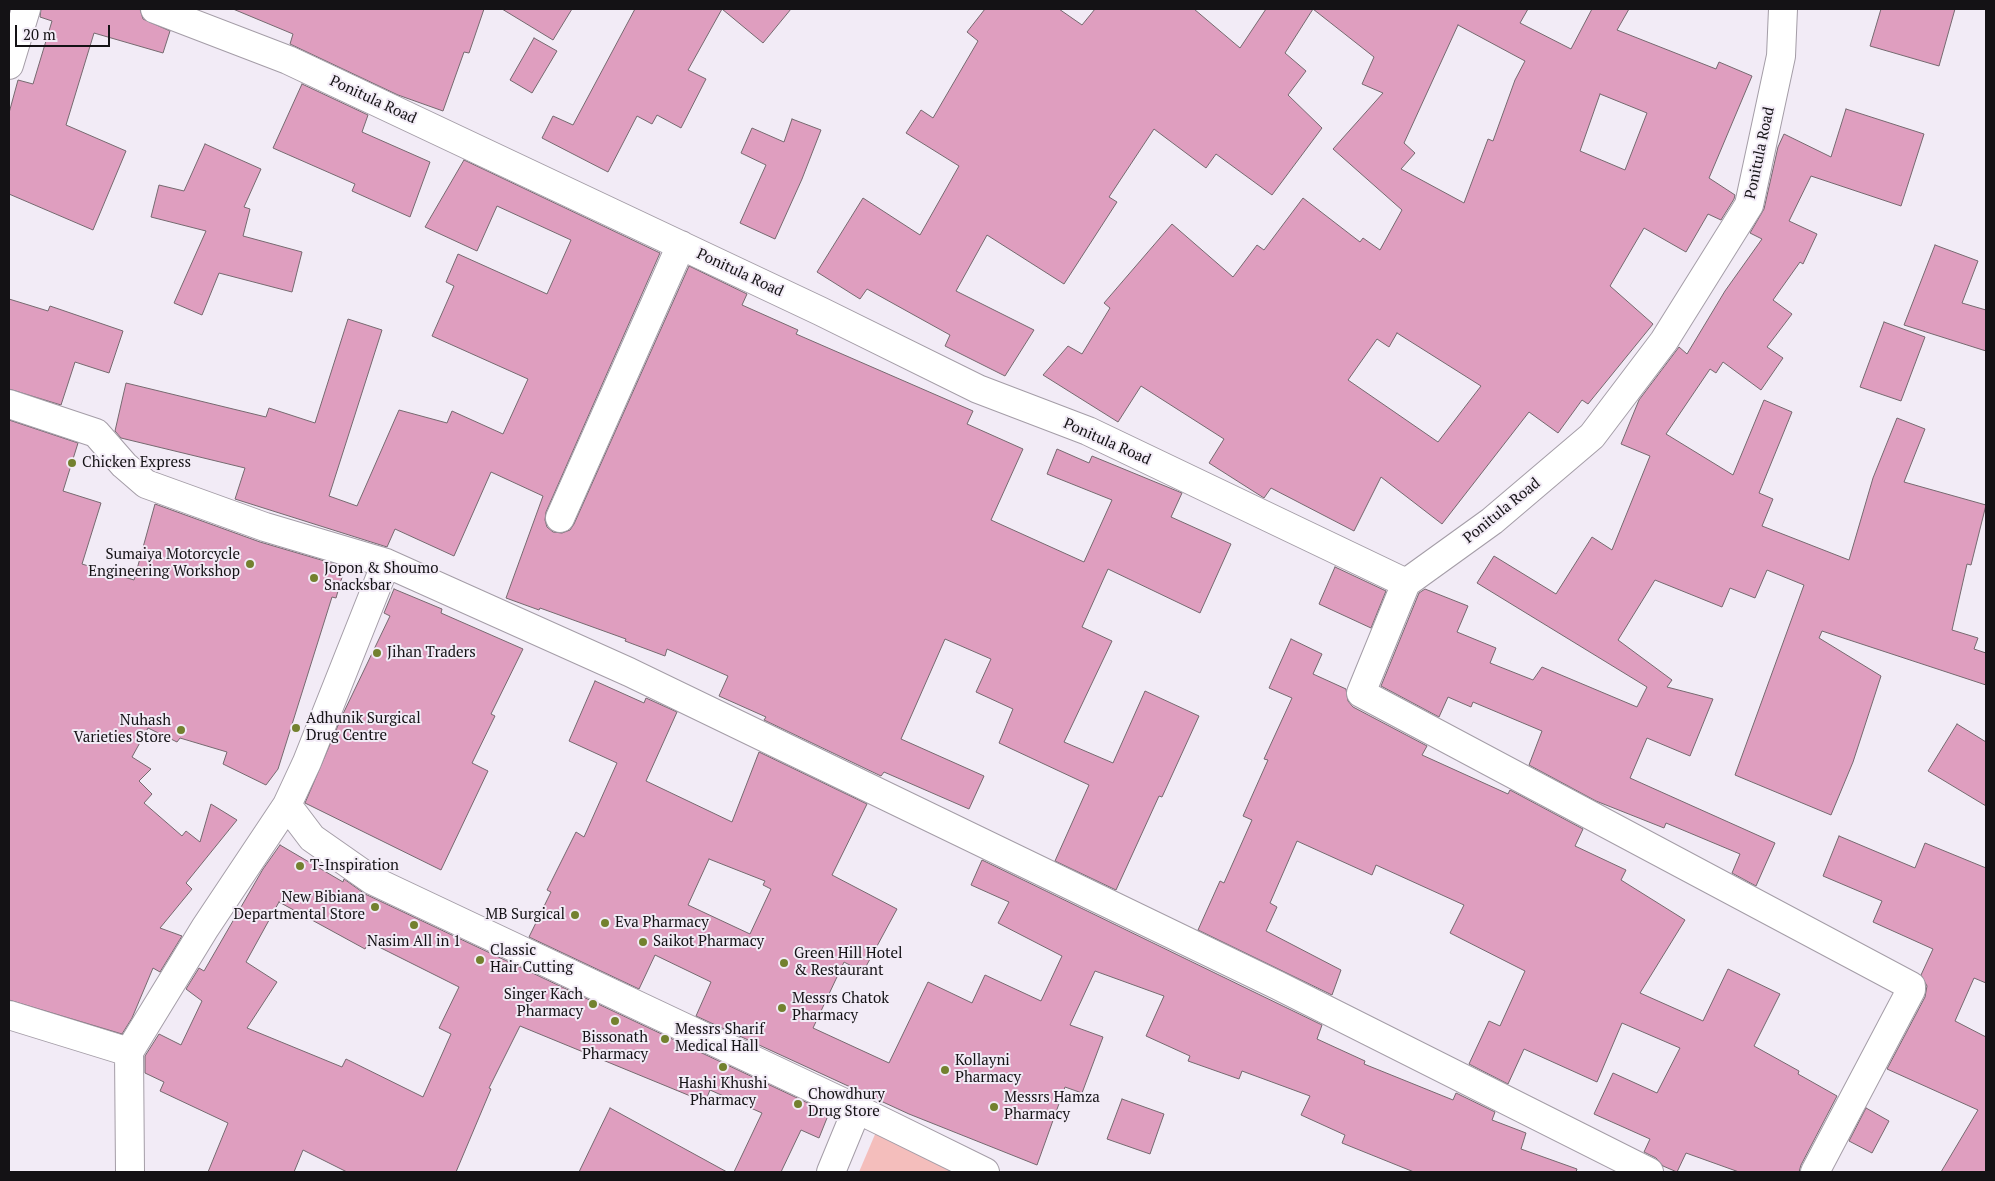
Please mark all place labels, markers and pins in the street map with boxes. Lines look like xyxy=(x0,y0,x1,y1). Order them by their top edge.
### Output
place label: Chicken Express xyxy=(82,454,191,472)
marker: Chicken Express xyxy=(66,457,78,469)
place label: Sumaiya Motorcycle Engineering Workshop xyxy=(88,546,240,581)
marker: Sumaiya Motorcycle Engineering Workshop xyxy=(244,558,256,570)
place label: Jopon & Shoumo Snacksbar xyxy=(324,560,438,595)
marker: Jopon & Shoumo Snacksbar xyxy=(308,572,320,584)
place label: Jihan Traders xyxy=(387,644,476,662)
marker: Jihan Traders xyxy=(371,647,383,659)
place label: Adhunik Surgical Drug Centre xyxy=(306,710,421,745)
place label: Nuhash Varieties Store xyxy=(74,712,171,747)
marker: Adhunik Surgical Drug Centre xyxy=(290,722,302,734)
marker: Nuhash Varieties Store xyxy=(175,724,187,736)
place label: T-Inspiration xyxy=(310,857,399,875)
marker: T-Inspiration xyxy=(294,860,306,872)
place label: New Bibiana Departmental Store xyxy=(234,889,365,924)
marker: New Bibiana Departmental Store xyxy=(369,901,381,913)
place label: MB Surgical xyxy=(485,906,565,924)
marker: MB Surgical xyxy=(569,909,581,921)
place label: Eva Pharmacy xyxy=(615,914,709,932)
marker: Eva Pharmacy xyxy=(599,917,611,929)
marker: Nasim All in 1 xyxy=(408,919,420,931)
place label: Nasim All in 1 xyxy=(367,933,461,951)
place label: Saikot Pharmacy xyxy=(653,933,764,951)
marker: Saikot Pharmacy xyxy=(637,936,649,948)
place label: Classic Hair Cutting xyxy=(490,942,573,977)
place label: Green Hill Hotel & Restaurant xyxy=(794,945,903,980)
marker: Classic Hair Cutting xyxy=(474,954,486,966)
marker: Green Hill Hotel & Restaurant xyxy=(778,957,790,969)
place label: Singer Kach Pharmacy xyxy=(504,986,583,1021)
place label: Messrs Chatok Pharmacy xyxy=(792,990,889,1025)
marker: Singer Kach Pharmacy xyxy=(587,998,599,1010)
marker: Messrs Chatok Pharmacy xyxy=(776,1002,788,1014)
marker: Bissonath Pharmacy xyxy=(609,1015,621,1027)
place label: Messrs Sharif Medical Hall xyxy=(675,1021,764,1056)
place label: Bissonath Pharmacy xyxy=(582,1029,648,1064)
marker: Messrs Sharif Medical Hall xyxy=(659,1033,671,1045)
place label: Kollayni Pharmacy xyxy=(955,1052,1021,1087)
marker: Hashi Khushi Pharmacy xyxy=(717,1061,729,1073)
marker: Kollayni Pharmacy xyxy=(939,1064,951,1076)
place label: Hashi Khushi Pharmacy xyxy=(679,1075,767,1110)
place label: Chowdhury Drug Store xyxy=(808,1086,885,1121)
place label: Messrs Hamza Pharmacy xyxy=(1004,1089,1100,1124)
marker: Chowdhury Drug Store xyxy=(792,1098,804,1110)
marker: Messrs Hamza Pharmacy xyxy=(988,1101,1000,1113)

